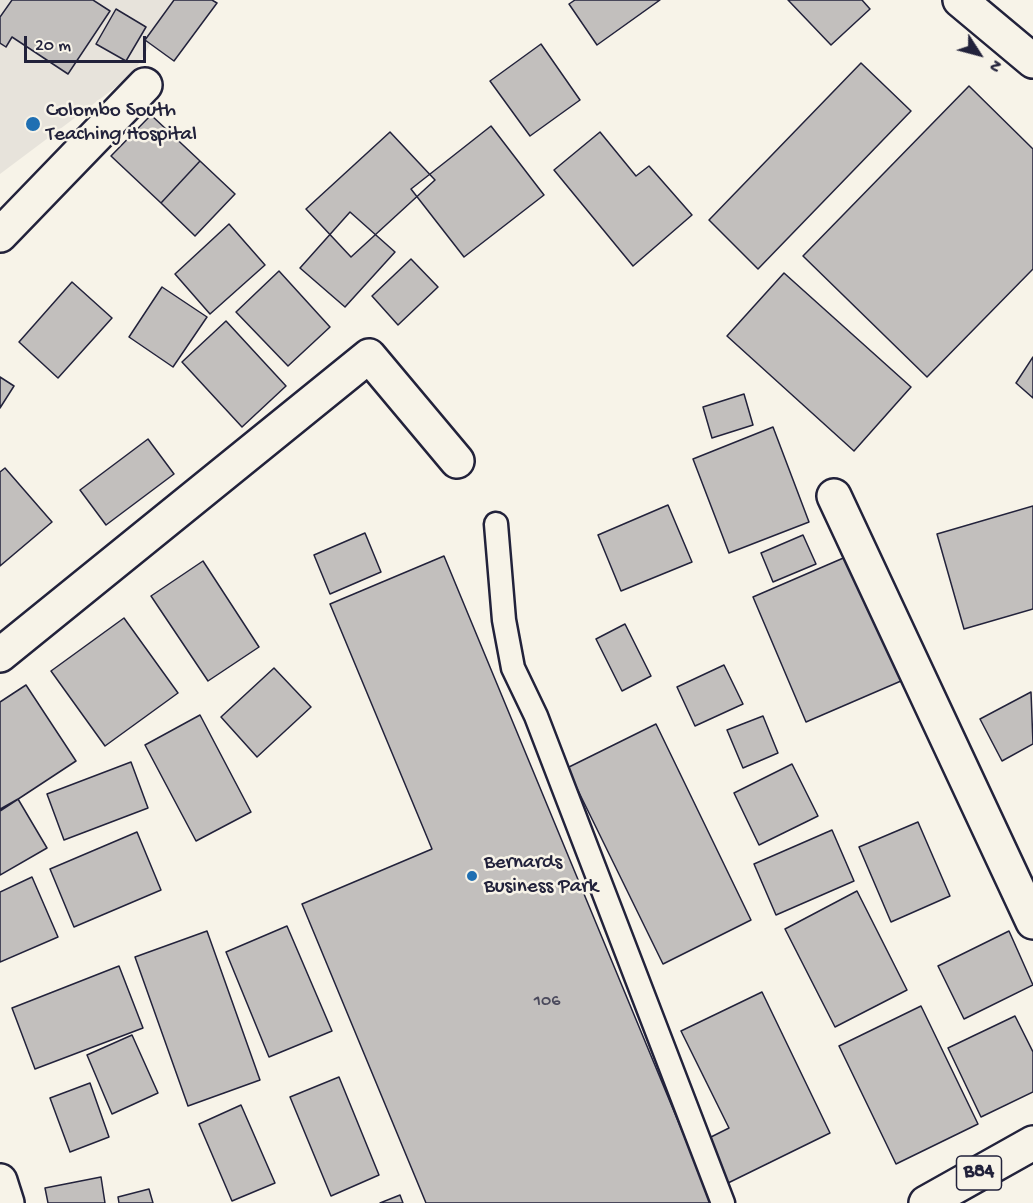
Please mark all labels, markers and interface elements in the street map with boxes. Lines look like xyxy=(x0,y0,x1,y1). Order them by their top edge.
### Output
scale bar xyxy=(27,24,148,62)
north arrow xyxy=(949,24,1009,84)
text: 20 m xyxy=(35,36,71,57)
text: N xyxy=(983,55,1005,75)
place label: Colombo South Teaching Hospital xyxy=(46,99,197,149)
marker: Colombo South Teaching Hospital xyxy=(24,115,42,133)
place label: Bernards Business Park xyxy=(484,851,598,901)
marker: Bernards Business Park xyxy=(465,869,479,883)
house number: 106 xyxy=(534,991,560,1013)
road number: B84 xyxy=(956,1156,1002,1190)

